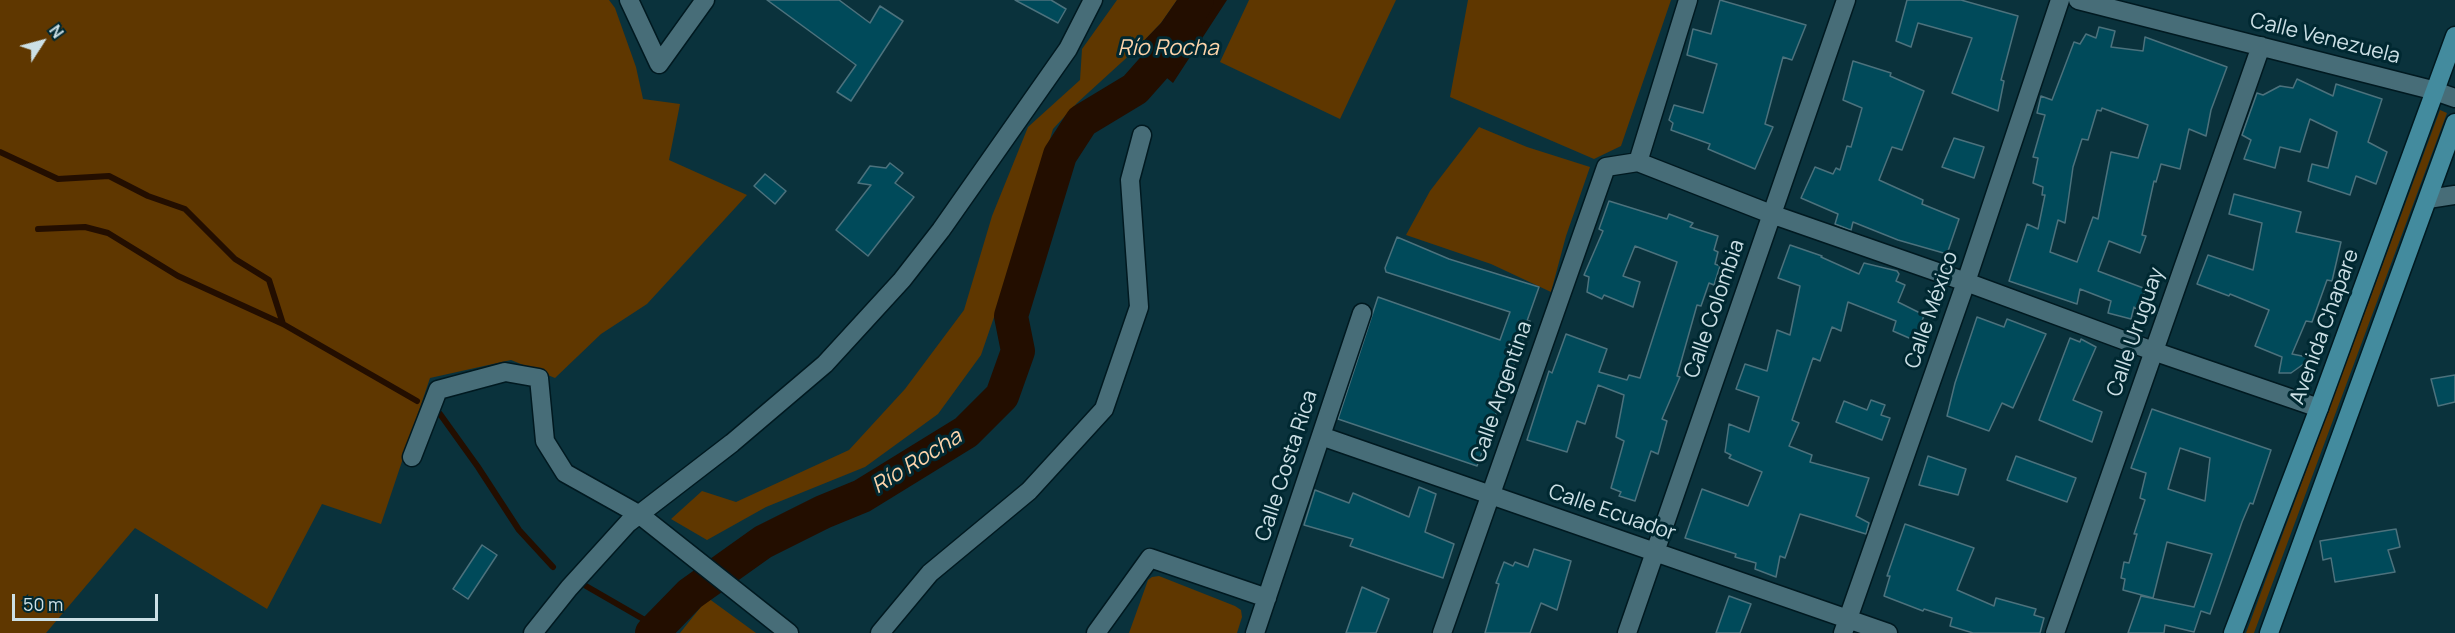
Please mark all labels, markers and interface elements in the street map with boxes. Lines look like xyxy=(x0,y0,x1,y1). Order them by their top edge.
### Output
street label: Calle Venezuela xyxy=(2248,8,2402,70)
north arrow xyxy=(12,12,72,72)
text: N xyxy=(44,20,69,43)
water label: Río Rocha xyxy=(1118,36,1218,62)
street label: Calle Colombia xyxy=(1680,237,1750,381)
street label: Avenida Chapare xyxy=(2285,246,2365,408)
street label: Calle México xyxy=(1900,248,1964,372)
street label: Calle Uruguay xyxy=(2102,264,2170,400)
street label: Calle Argentina xyxy=(1466,318,1538,466)
street label: Calle Costa Rica xyxy=(1251,387,1323,545)
water label: Río Rocha xyxy=(867,424,967,500)
street label: Calle Ecuador xyxy=(1545,479,1679,547)
scale bar xyxy=(15,582,160,620)
text: 50 m xyxy=(23,592,63,616)

